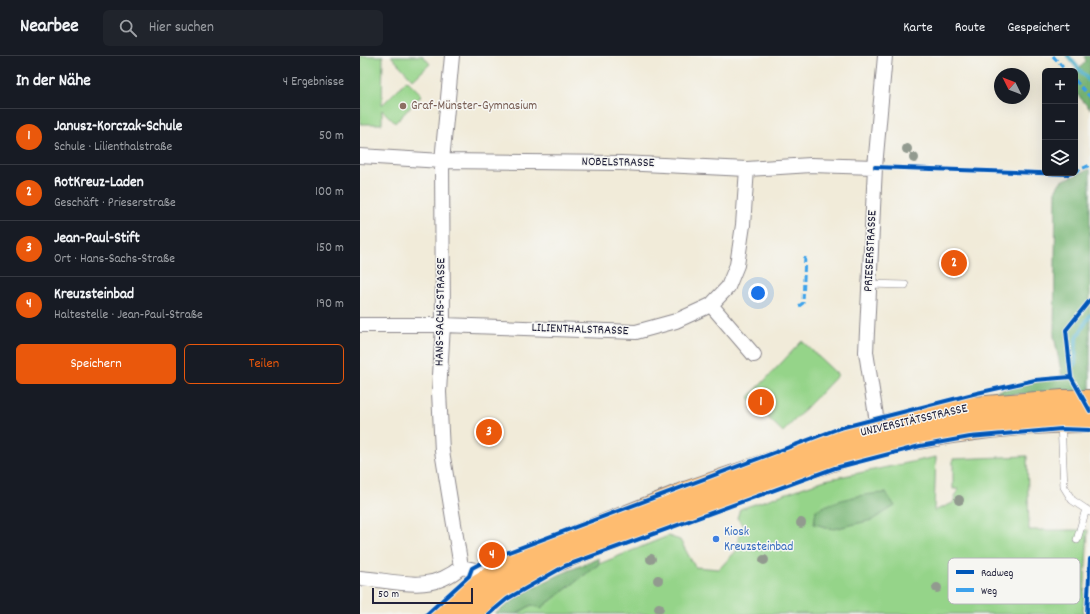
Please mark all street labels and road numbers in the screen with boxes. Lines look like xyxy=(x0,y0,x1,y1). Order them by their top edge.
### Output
street label: NOBELSTRASSE xyxy=(581,153,655,173)
street label: PRIESERSTRASSE xyxy=(859,210,883,292)
street label: HANS-SACHS-STRASSE xyxy=(431,258,451,366)
street label: LILIENTHALSTRASSE xyxy=(531,319,629,341)
street label: UNIVERSITÄTSSTRASSE xyxy=(858,399,970,443)

